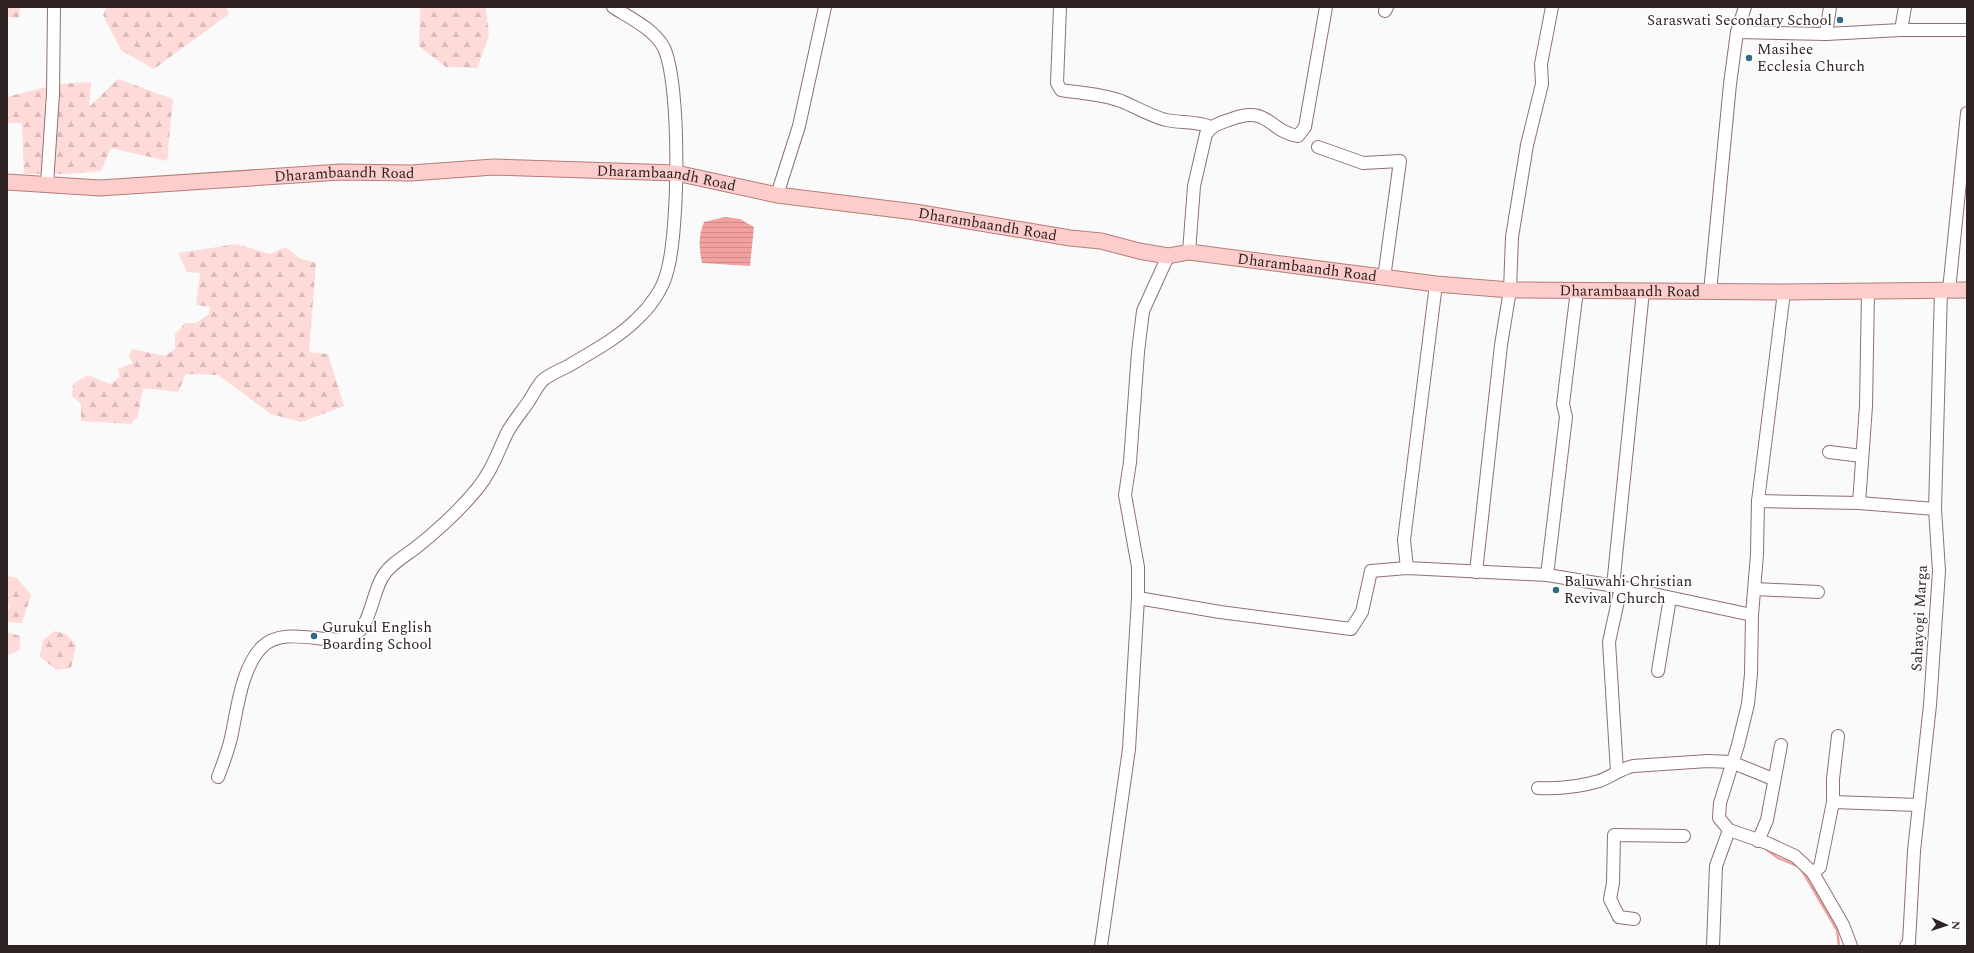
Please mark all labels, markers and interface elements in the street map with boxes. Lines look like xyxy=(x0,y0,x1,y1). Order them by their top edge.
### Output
place label: Saraswati Secondary School xyxy=(1647,9,1832,32)
marker: Saraswati Secondary School xyxy=(1835,15,1845,25)
place label: Masihee Ecclesia Church xyxy=(1757,38,1865,78)
marker: Masihee Ecclesia Church xyxy=(1744,53,1754,63)
street label: Dharambaandh Road xyxy=(596,159,738,198)
street label: Dharambaandh Road xyxy=(273,161,415,188)
street label: Dharambaandh Road xyxy=(916,202,1059,248)
street label: Dharambaandh Road xyxy=(1236,247,1378,288)
street label: Dharambaandh Road xyxy=(1559,279,1700,303)
street label: Sahayogi Marga xyxy=(1905,564,1934,672)
place label: Baluwahi Christian Revival Church xyxy=(1564,570,1693,610)
marker: Baluwahi Christian Revival Church xyxy=(1551,585,1561,595)
place label: Gurukul English Boarding School xyxy=(322,616,432,656)
marker: Gurukul English Boarding School xyxy=(309,631,319,641)
north arrow xyxy=(1926,905,1966,945)
text: N xyxy=(1947,921,1964,930)

